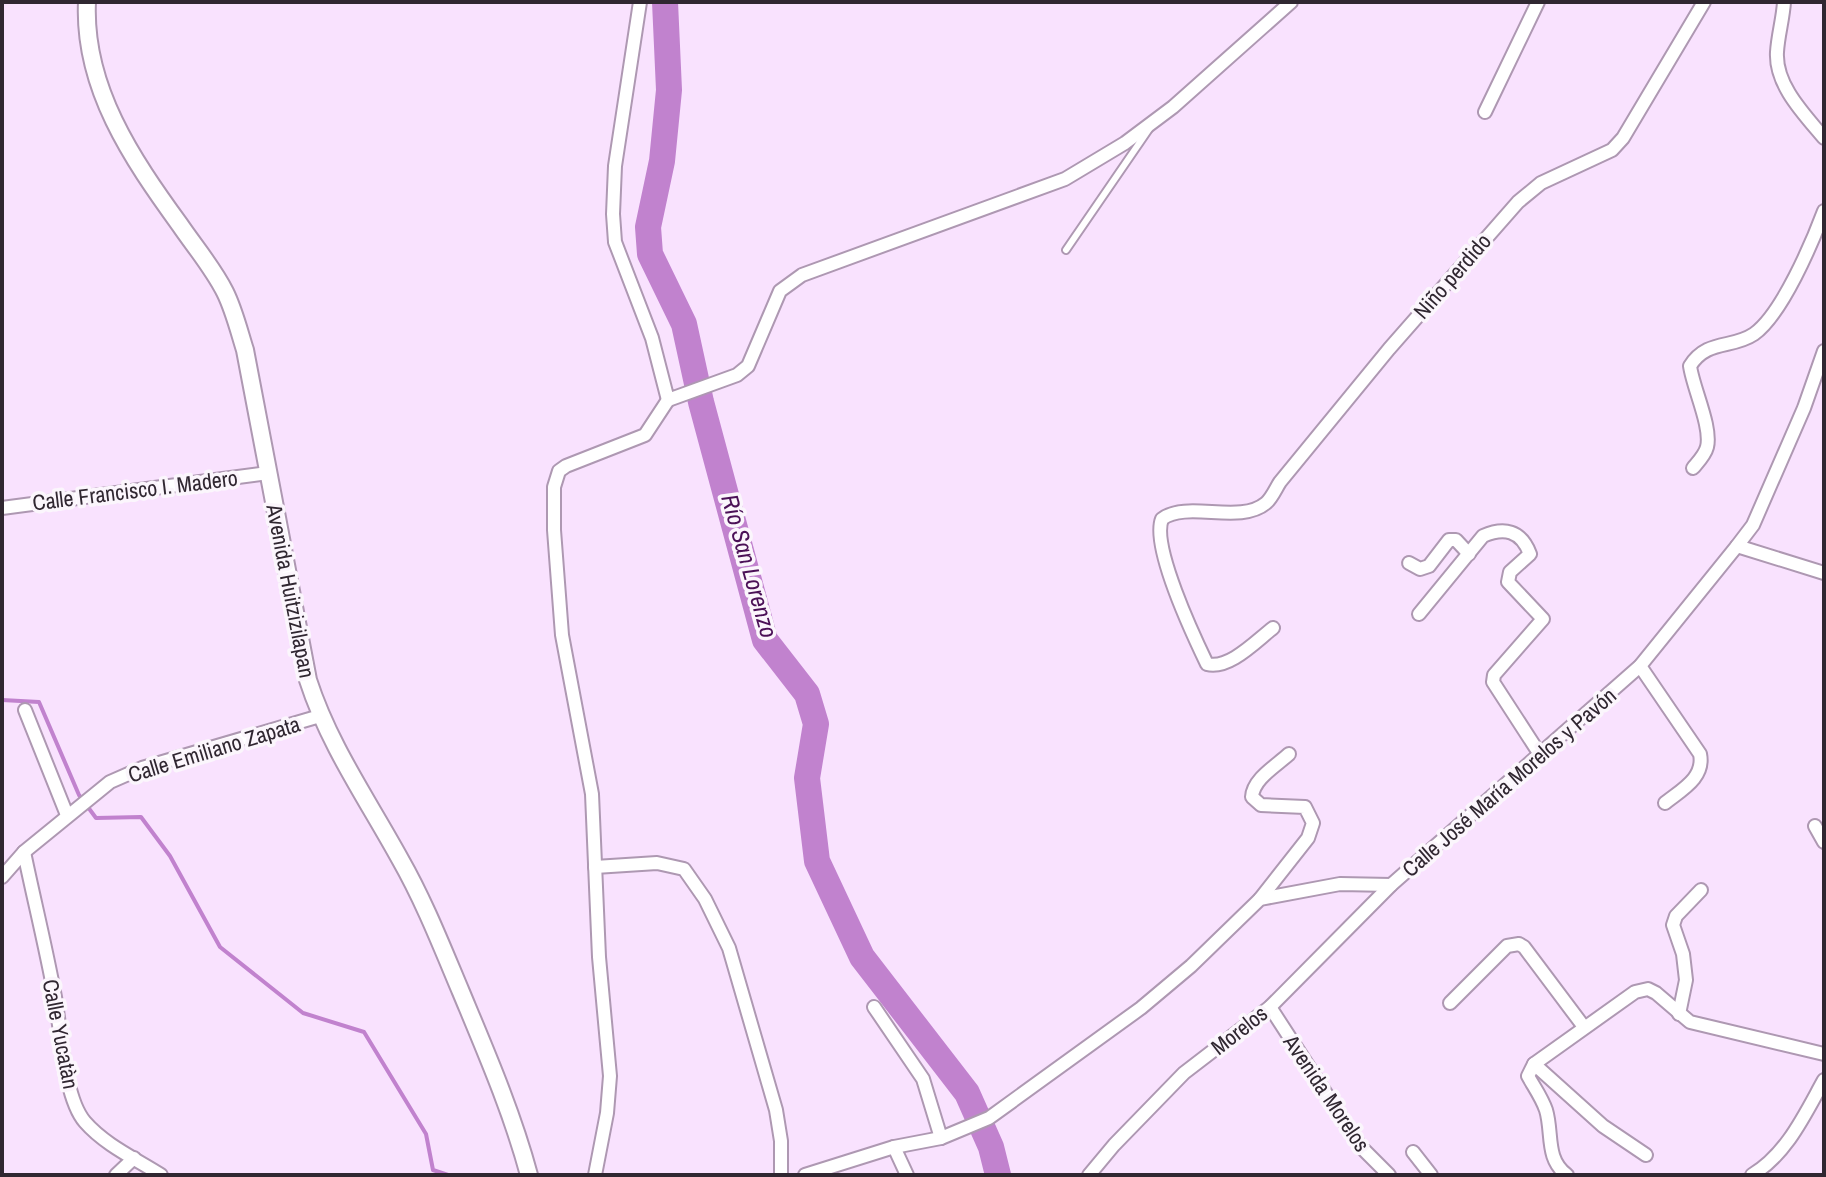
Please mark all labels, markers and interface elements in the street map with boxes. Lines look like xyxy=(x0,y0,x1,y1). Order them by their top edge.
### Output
street label: Niño perdido xyxy=(1406,227,1498,325)
street label: Calle Francisco I. Madero xyxy=(31,463,239,517)
water label: Río San Lorenzo xyxy=(714,490,786,641)
street label: Avenida Huitzizilapan xyxy=(259,501,323,680)
street label: Calle José María Morelos y Pavón xyxy=(1395,681,1623,883)
street label: Calle Emiliano Zapata xyxy=(124,709,304,789)
street label: Calle Yucatàn xyxy=(36,977,86,1091)
street label: Morelos xyxy=(1204,998,1274,1062)
street label: Avenida Morelos xyxy=(1276,1028,1377,1157)

